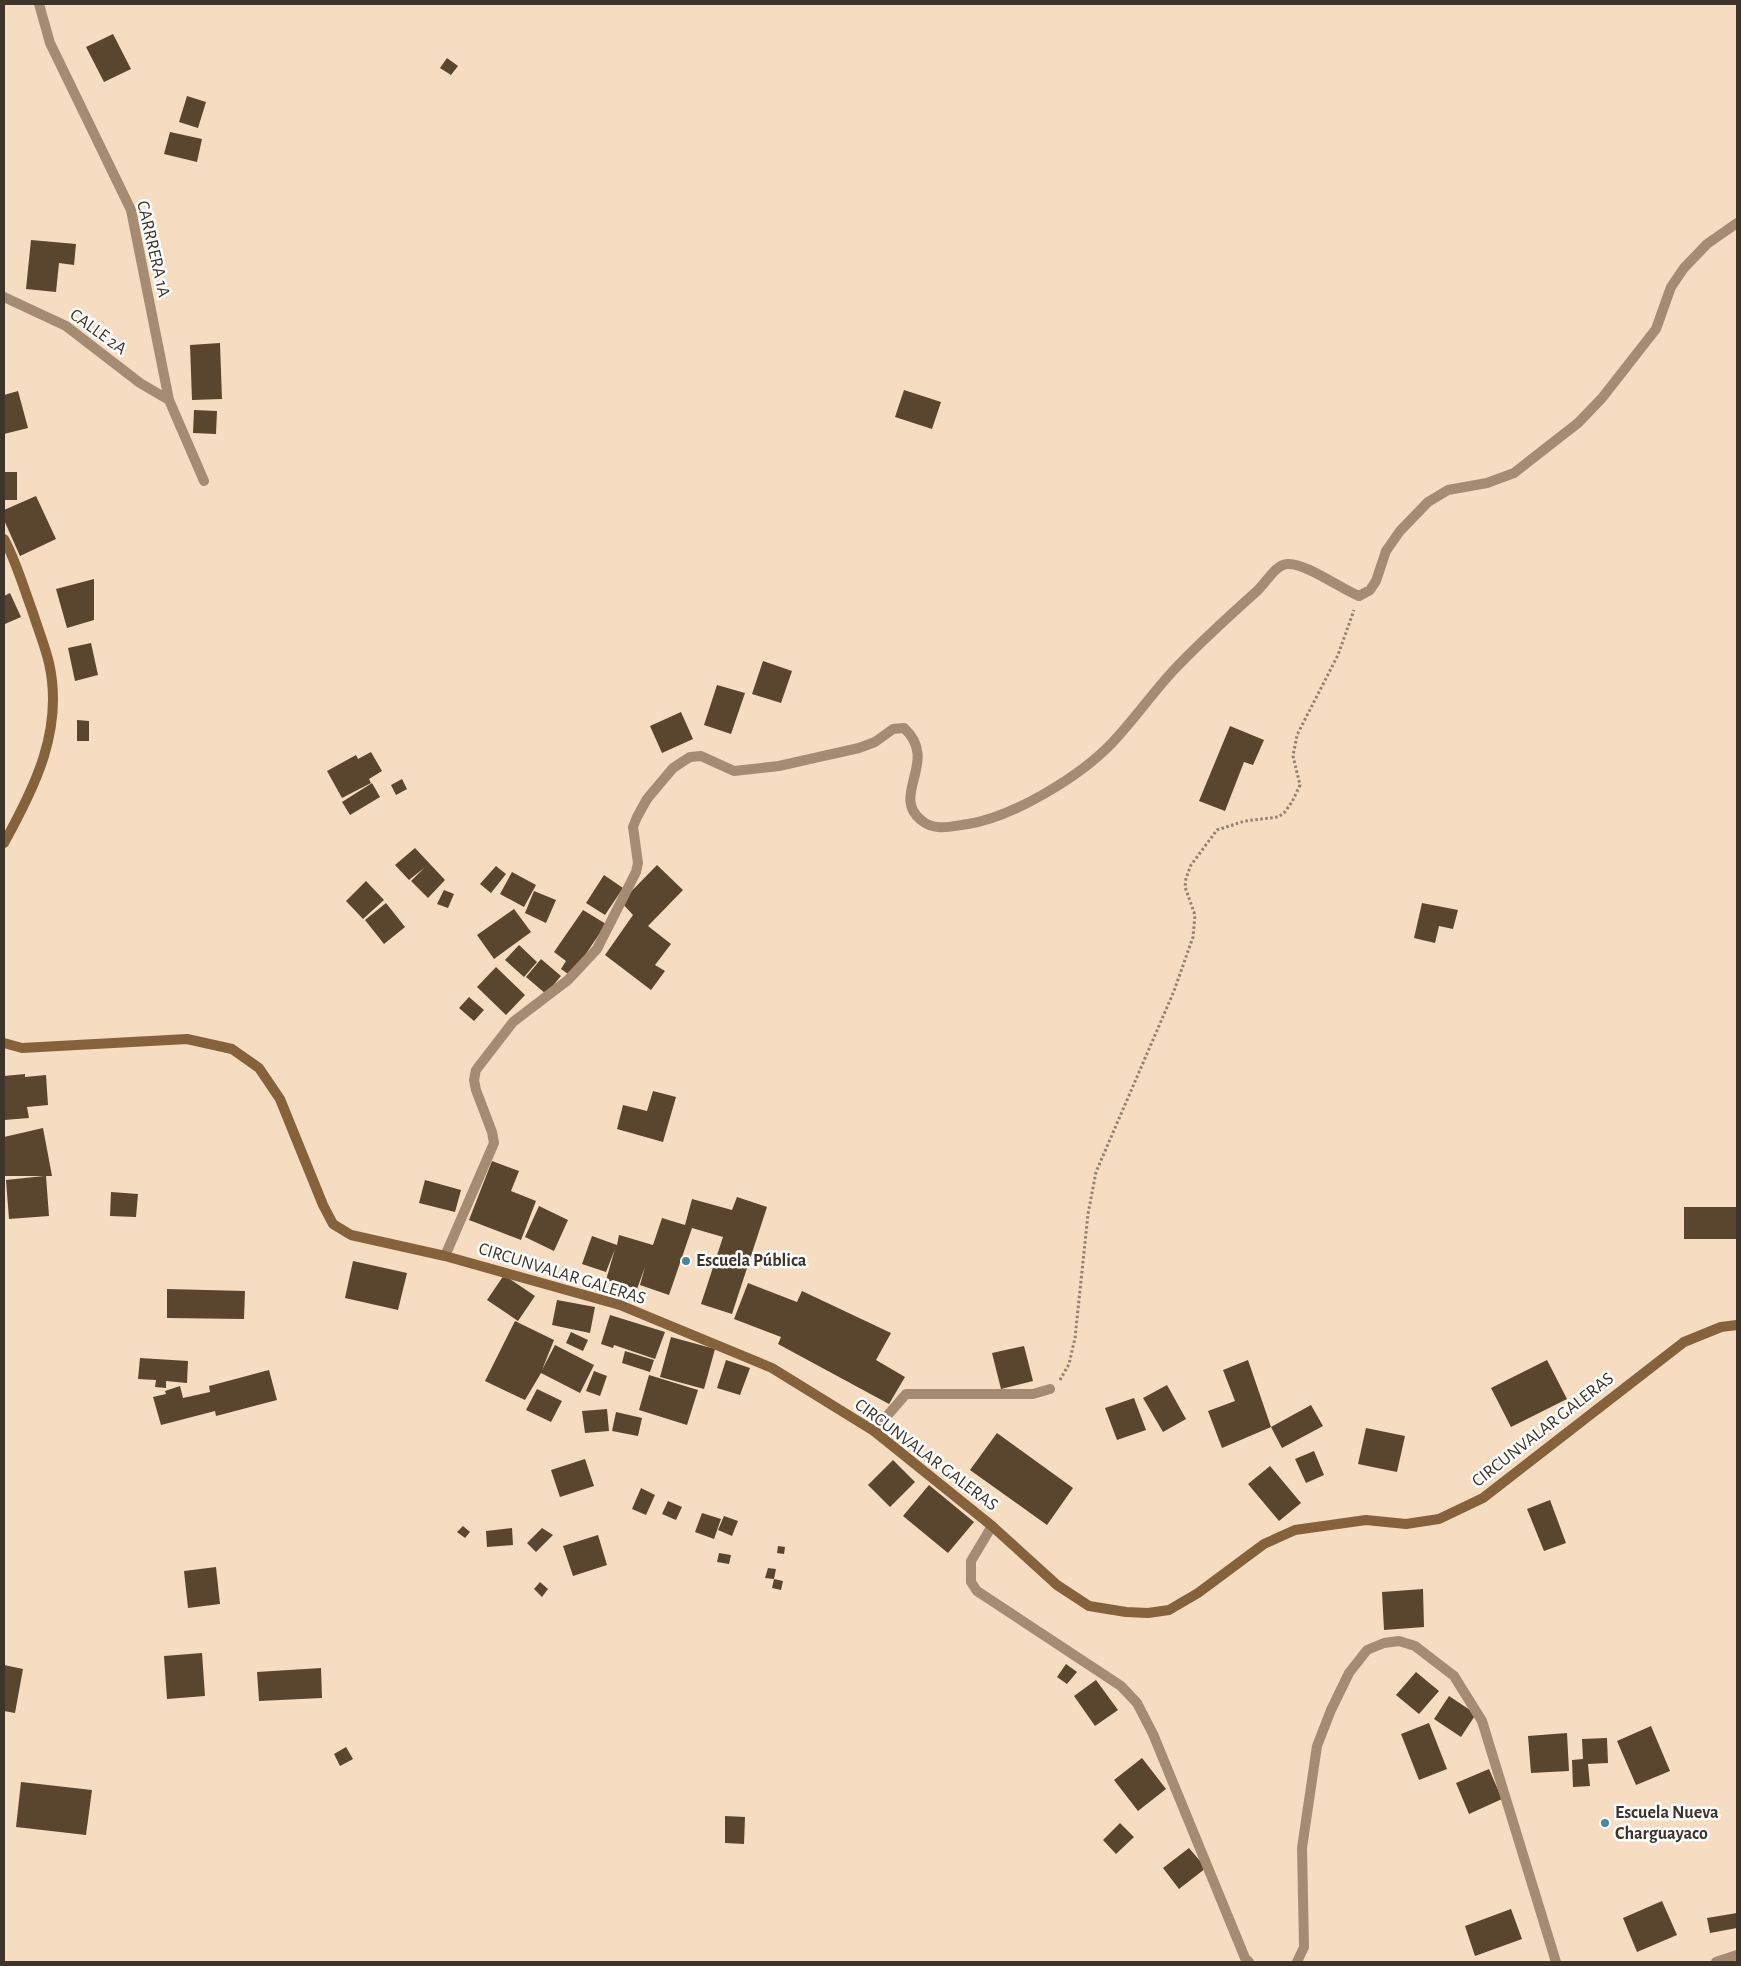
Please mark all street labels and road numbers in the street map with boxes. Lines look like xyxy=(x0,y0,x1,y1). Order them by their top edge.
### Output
street label: CARRRERA 1A xyxy=(133,199,173,300)
street label: CALLE 2A xyxy=(66,306,130,359)
street label: CIRCUNVALAR GALERAS xyxy=(476,1240,648,1308)
street label: CIRCUNVALAR GALERAS xyxy=(1469,1369,1617,1491)
street label: CIRCUNVALAR GALERAS xyxy=(851,1395,1001,1515)

